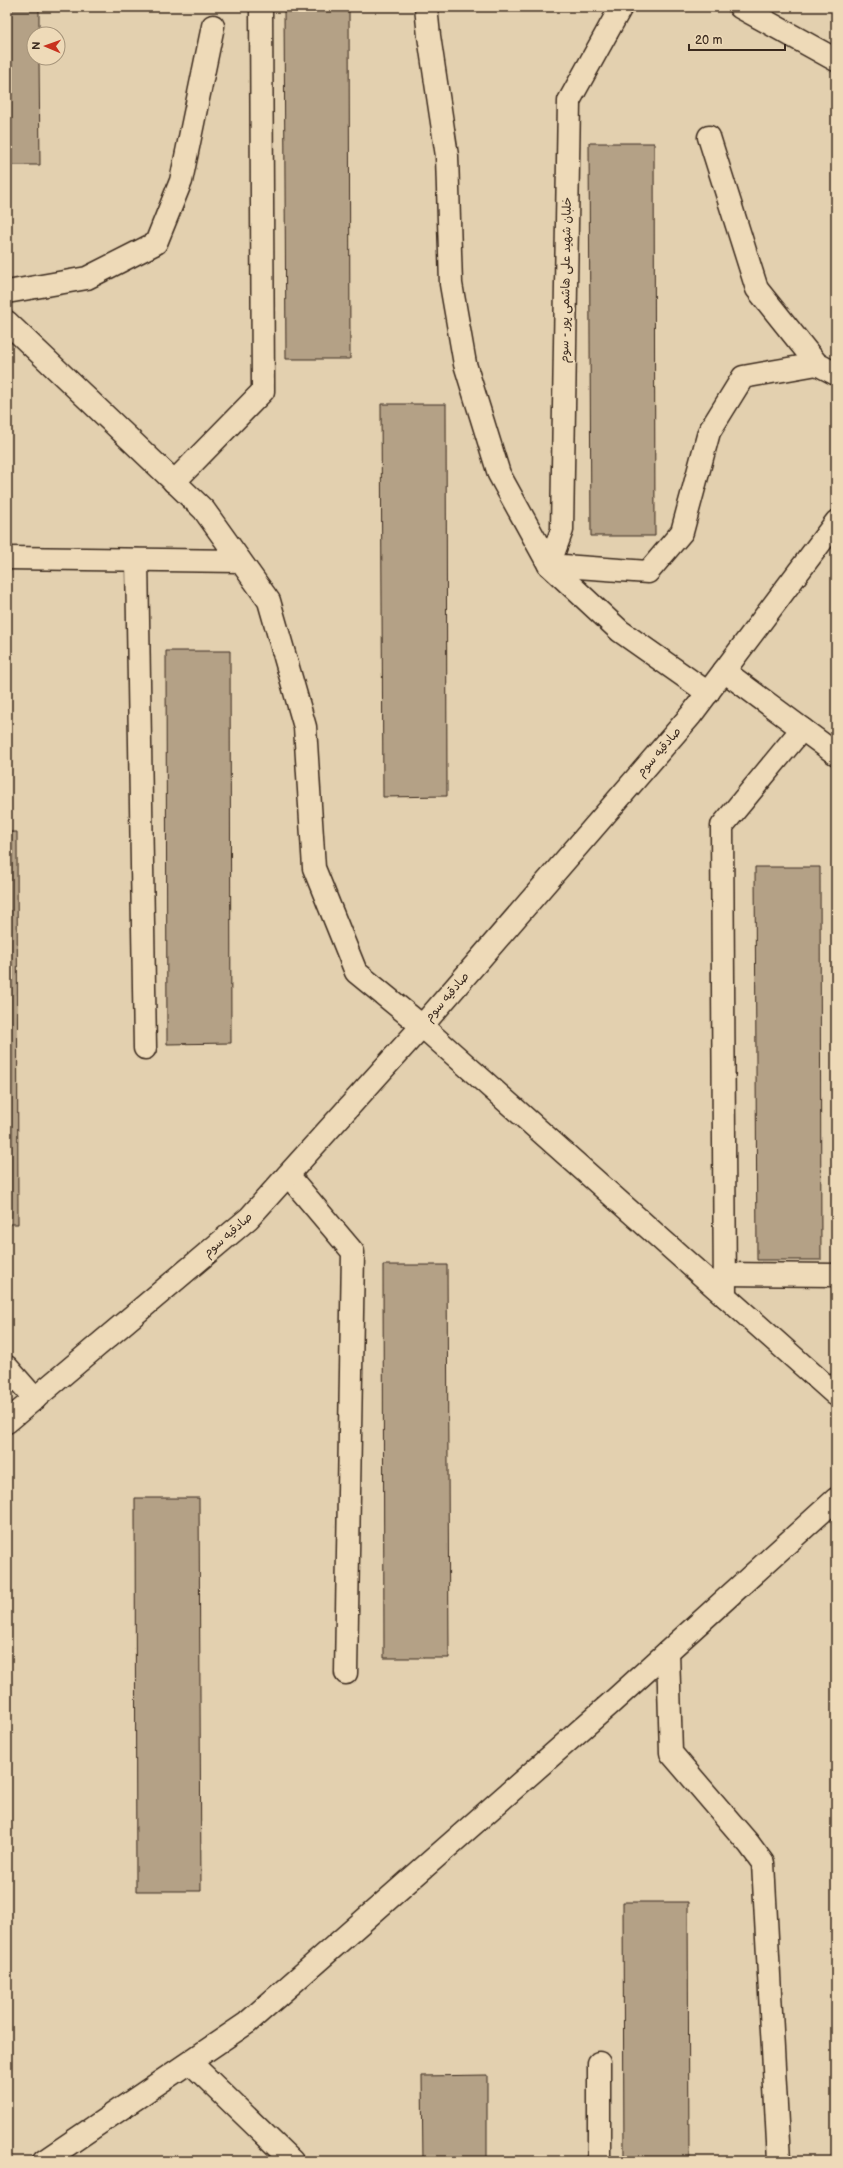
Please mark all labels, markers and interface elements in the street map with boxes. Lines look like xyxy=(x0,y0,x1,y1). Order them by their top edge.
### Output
north arrow xyxy=(26,26,66,66)
scale bar xyxy=(689,26,785,52)
text: 20 m xyxy=(695,33,722,48)
text: N xyxy=(30,41,43,50)
street label: خلبان شهید علی هاشمی پور - سوم xyxy=(557,197,576,363)
street label: صادقیه سوم xyxy=(634,724,685,780)
street label: صادقیه سوم xyxy=(422,969,473,1025)
street label: صادقیه سوم xyxy=(200,1210,256,1261)

